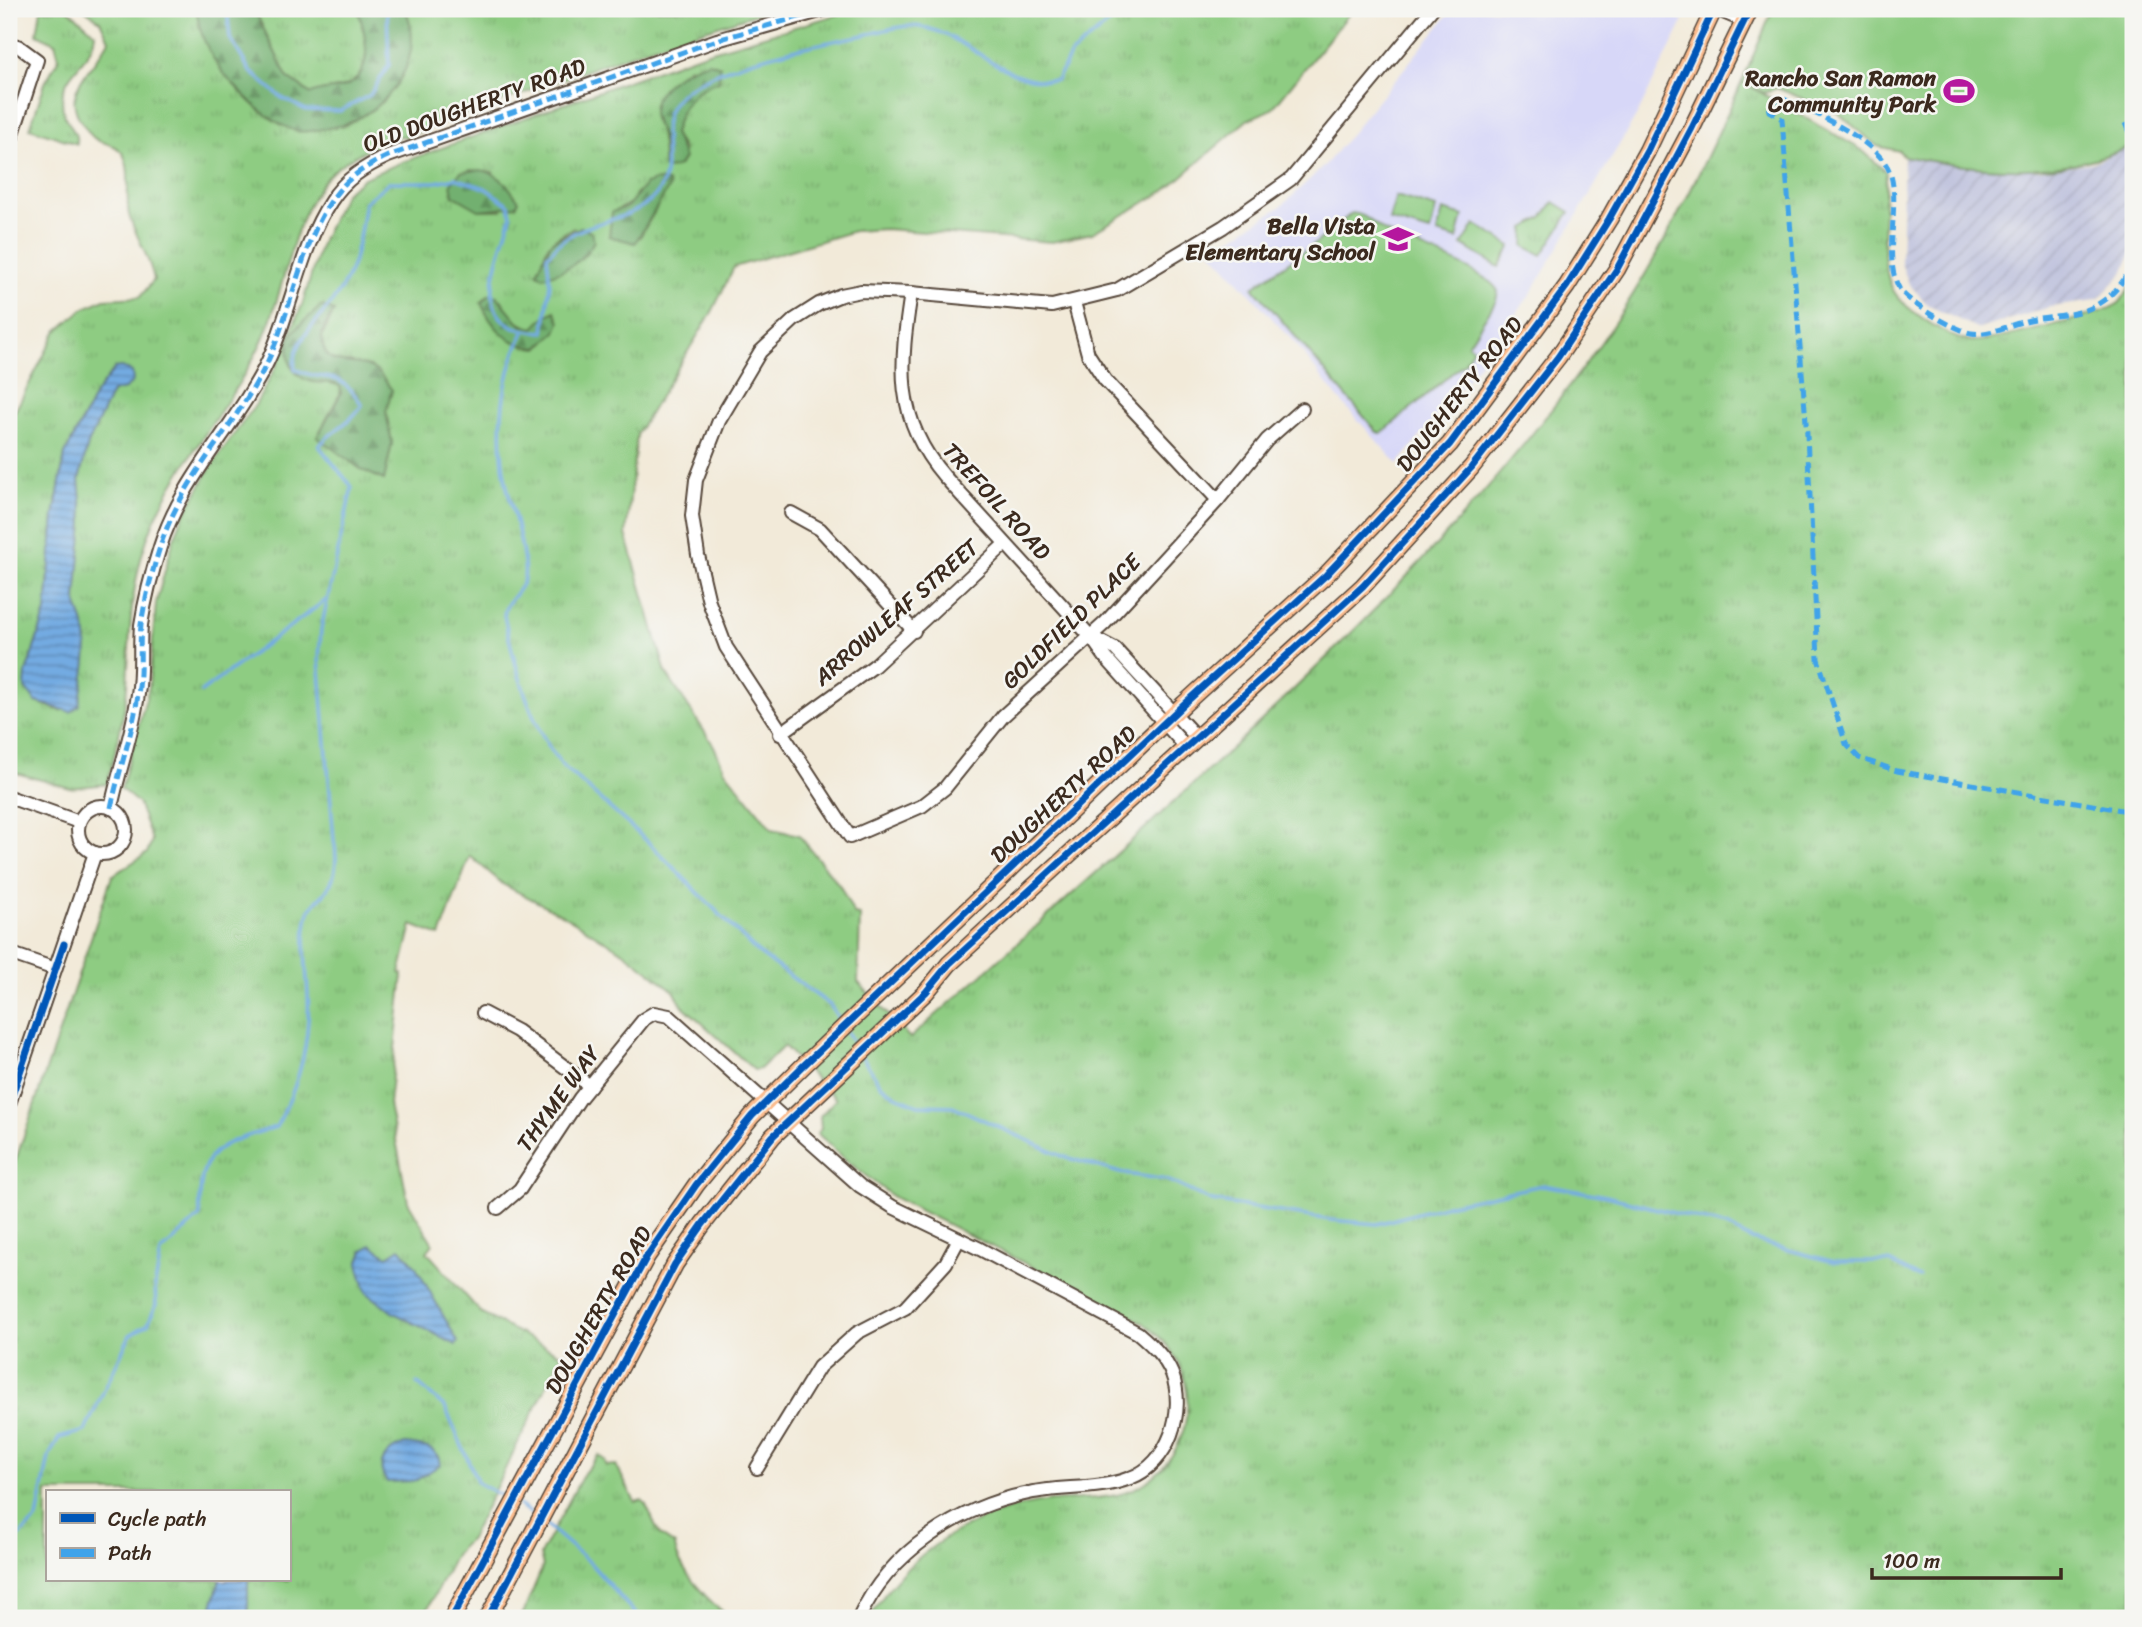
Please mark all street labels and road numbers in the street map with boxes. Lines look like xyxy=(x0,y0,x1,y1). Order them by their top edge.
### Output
street label: OLD DOUGHERTY ROAD xyxy=(357,46,592,165)
street label: DOUGHERTY ROAD xyxy=(1385,307,1534,482)
street label: TREFOIL ROAD xyxy=(932,433,1062,570)
street label: ARROWLEAF STREET xyxy=(803,527,990,697)
street label: GOLDFIELD PLACE xyxy=(991,542,1152,700)
street label: DOUGHERTY ROAD xyxy=(980,715,1147,874)
street label: THYME WAY xyxy=(505,1035,612,1161)
street label: DOUGHERTY ROAD xyxy=(533,1218,664,1403)

